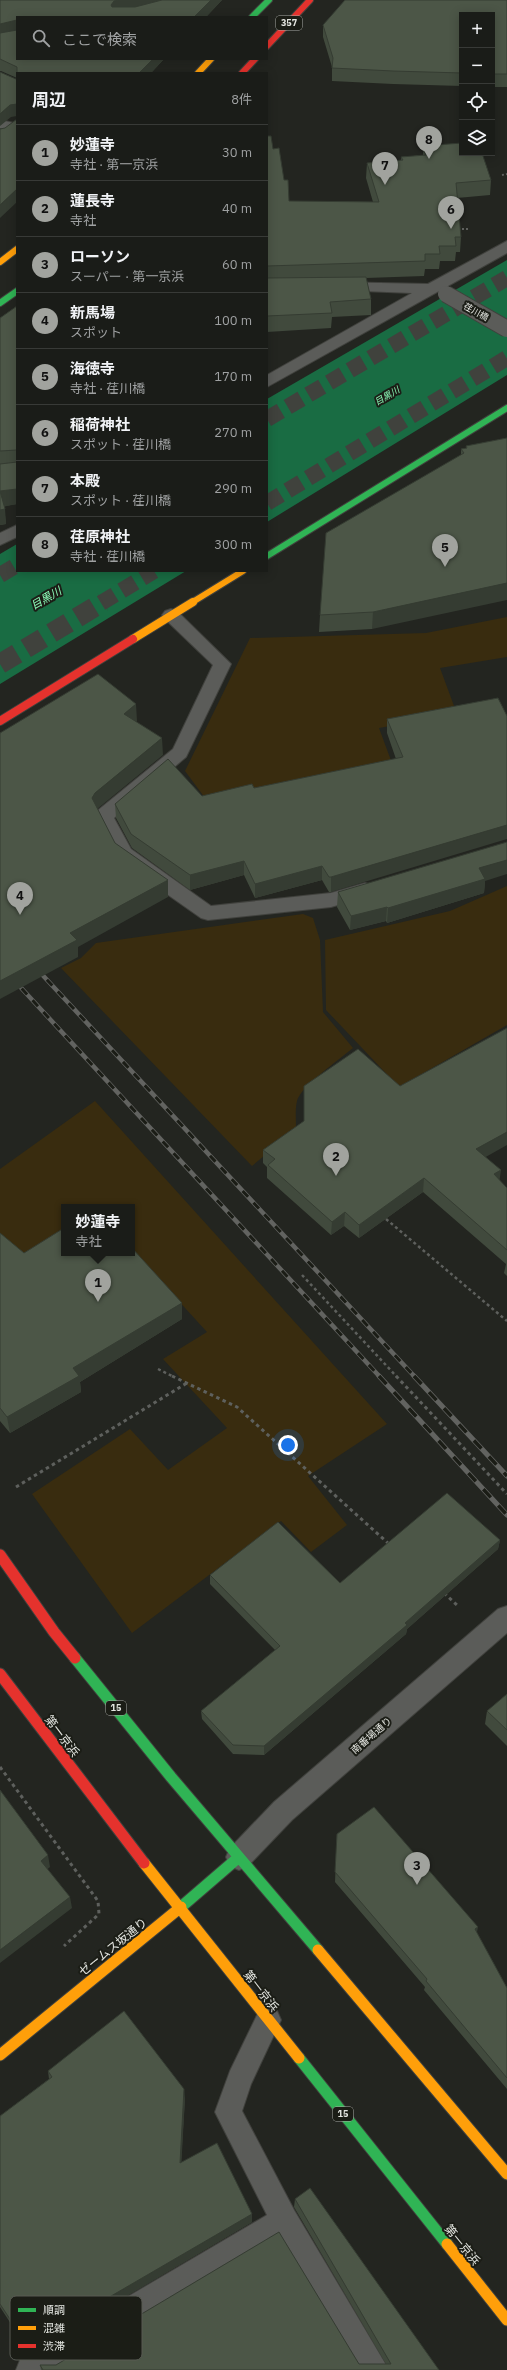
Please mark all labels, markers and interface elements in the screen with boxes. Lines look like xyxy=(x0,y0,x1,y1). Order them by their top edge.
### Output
map controls xyxy=(459,12,495,156)
button: + xyxy=(459,12,495,48)
search box xyxy=(16,16,268,60)
road number: 357 xyxy=(276,16,302,30)
icon: search xyxy=(30,27,52,49)
text: ここで検索 xyxy=(62,30,137,49)
button: − xyxy=(459,48,495,84)
button: locate xyxy=(459,84,495,120)
text: 周辺 xyxy=(32,89,66,111)
text: 8件 xyxy=(231,91,252,108)
button: layers xyxy=(459,120,495,156)
pin: 8 xyxy=(416,126,442,159)
text: 妙蓮寺 xyxy=(70,135,115,154)
text: 1 xyxy=(41,144,49,161)
text: 30 m xyxy=(222,144,252,161)
pin: 7 xyxy=(372,152,398,185)
text: 寺社 · 第一京浜 xyxy=(70,156,158,173)
text: 蓮長寺 xyxy=(70,191,115,210)
pin: 6 xyxy=(438,196,464,229)
text: 2 xyxy=(41,200,49,217)
text: 40 m xyxy=(222,200,252,217)
text: 寺社 xyxy=(70,212,96,229)
text: ローソン xyxy=(70,247,130,266)
text: 3 xyxy=(41,256,49,273)
text: 60 m xyxy=(222,256,252,273)
text: スーパー · 第一京浜 xyxy=(70,268,184,285)
street label: 荏川橋 xyxy=(462,300,491,323)
text: 新馬場 xyxy=(70,303,115,322)
text: 4 xyxy=(41,312,49,329)
text: 100 m xyxy=(214,312,252,329)
text: スポット xyxy=(70,324,122,341)
text: 海徳寺 xyxy=(70,359,115,378)
text: 5 xyxy=(41,368,49,385)
text: 170 m xyxy=(214,368,252,385)
text: 寺社 · 荏川橋 xyxy=(70,380,145,397)
water label: 目黒川 xyxy=(372,383,402,407)
text: 稲荷神社 xyxy=(70,415,130,434)
text: 6 xyxy=(41,424,49,441)
text: 270 m xyxy=(214,424,252,441)
text: スポット · 荏川橋 xyxy=(70,436,171,453)
text: 本殿 xyxy=(70,471,100,490)
text: 7 xyxy=(41,480,49,497)
text: 290 m xyxy=(214,480,252,497)
text: スポット · 荏川橋 xyxy=(70,492,171,509)
text: 荏原神社 xyxy=(70,527,130,546)
pin: 5 xyxy=(432,534,458,567)
text: 8 xyxy=(41,536,49,553)
text: 300 m xyxy=(214,536,252,553)
text: 寺社 · 荏川橋 xyxy=(70,548,145,565)
water label: 目黒川 xyxy=(28,583,65,612)
pin: 4 xyxy=(7,882,33,915)
pin: 2 xyxy=(323,1143,349,1176)
popup xyxy=(61,1204,135,1256)
text: 妙蓮寺 xyxy=(75,1212,121,1231)
text: 寺社 xyxy=(75,1233,102,1250)
pin: 1 xyxy=(85,1269,111,1302)
your location xyxy=(278,1435,298,1455)
road number: 15 xyxy=(106,1701,126,1715)
street label: 第一京浜 xyxy=(42,1712,83,1759)
street label: 南番場通り xyxy=(348,1714,394,1757)
pin: 3 xyxy=(404,1852,430,1885)
street label: ゼームス坂通り xyxy=(75,1914,150,1979)
street label: 第一京浜 xyxy=(241,1967,282,2014)
road number: 15 xyxy=(333,2107,353,2121)
street label: 第一京浜 xyxy=(441,2221,483,2268)
legend xyxy=(10,2296,142,2360)
text: 順調 xyxy=(43,2303,65,2317)
text: 混雑 xyxy=(43,2321,65,2335)
text: 渋滞 xyxy=(43,2339,65,2353)

